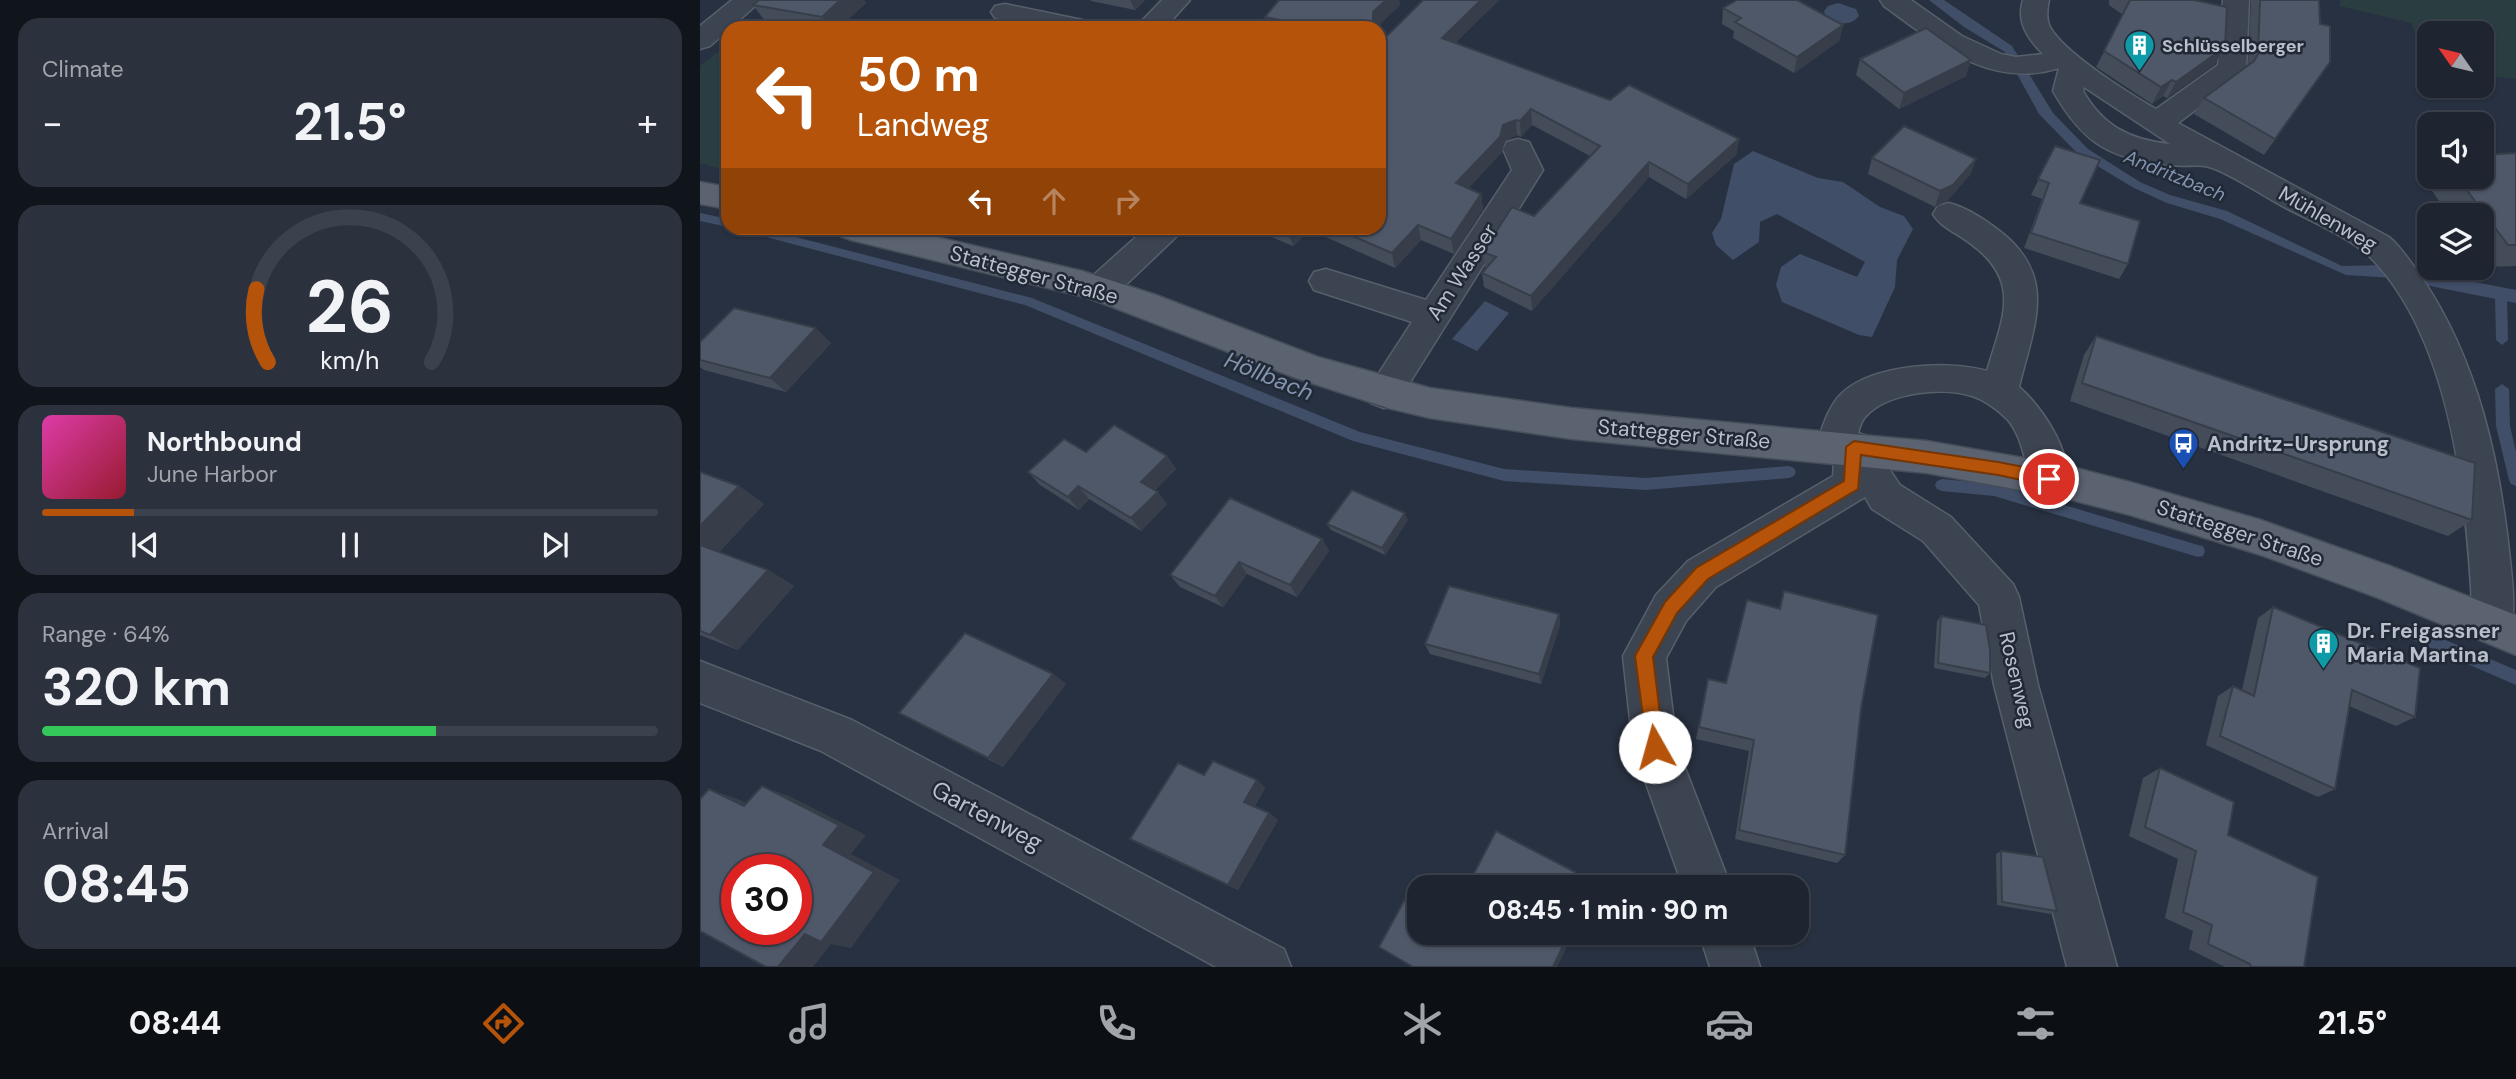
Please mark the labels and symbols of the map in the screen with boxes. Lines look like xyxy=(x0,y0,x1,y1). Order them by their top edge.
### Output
north arrow xyxy=(2417,21,2494,98)
building icon: Schlüsselberger xyxy=(2122,29,2156,73)
place label: Schlüsselberger xyxy=(2162,34,2304,58)
water label: Andritzbach xyxy=(2119,143,2229,207)
street label: Mühlenweg xyxy=(2274,179,2383,259)
street label: Am Wasser xyxy=(1420,218,1504,326)
street label: Stattegger Straße xyxy=(947,239,1121,311)
water label: Höllbach xyxy=(1220,345,1318,407)
street label: Stattegger Straße xyxy=(1597,413,1771,455)
bus stop icon: Andritz-Ursprung xyxy=(2167,427,2201,471)
place label: Andritz-Ursprung xyxy=(2207,430,2389,458)
pin xyxy=(2019,449,2079,509)
street label: Stattegger Straße xyxy=(2153,493,2327,573)
place label: Dr. Freigassner Maria Martina xyxy=(2347,617,2500,669)
building icon: Dr. Freigassner Maria Martina xyxy=(2307,626,2341,670)
street label: Rosenweg xyxy=(1992,629,2042,731)
position arrow xyxy=(1618,710,1692,784)
street label: Gartenweg xyxy=(926,773,1048,858)
speed limit sign: 30 xyxy=(721,854,812,945)

